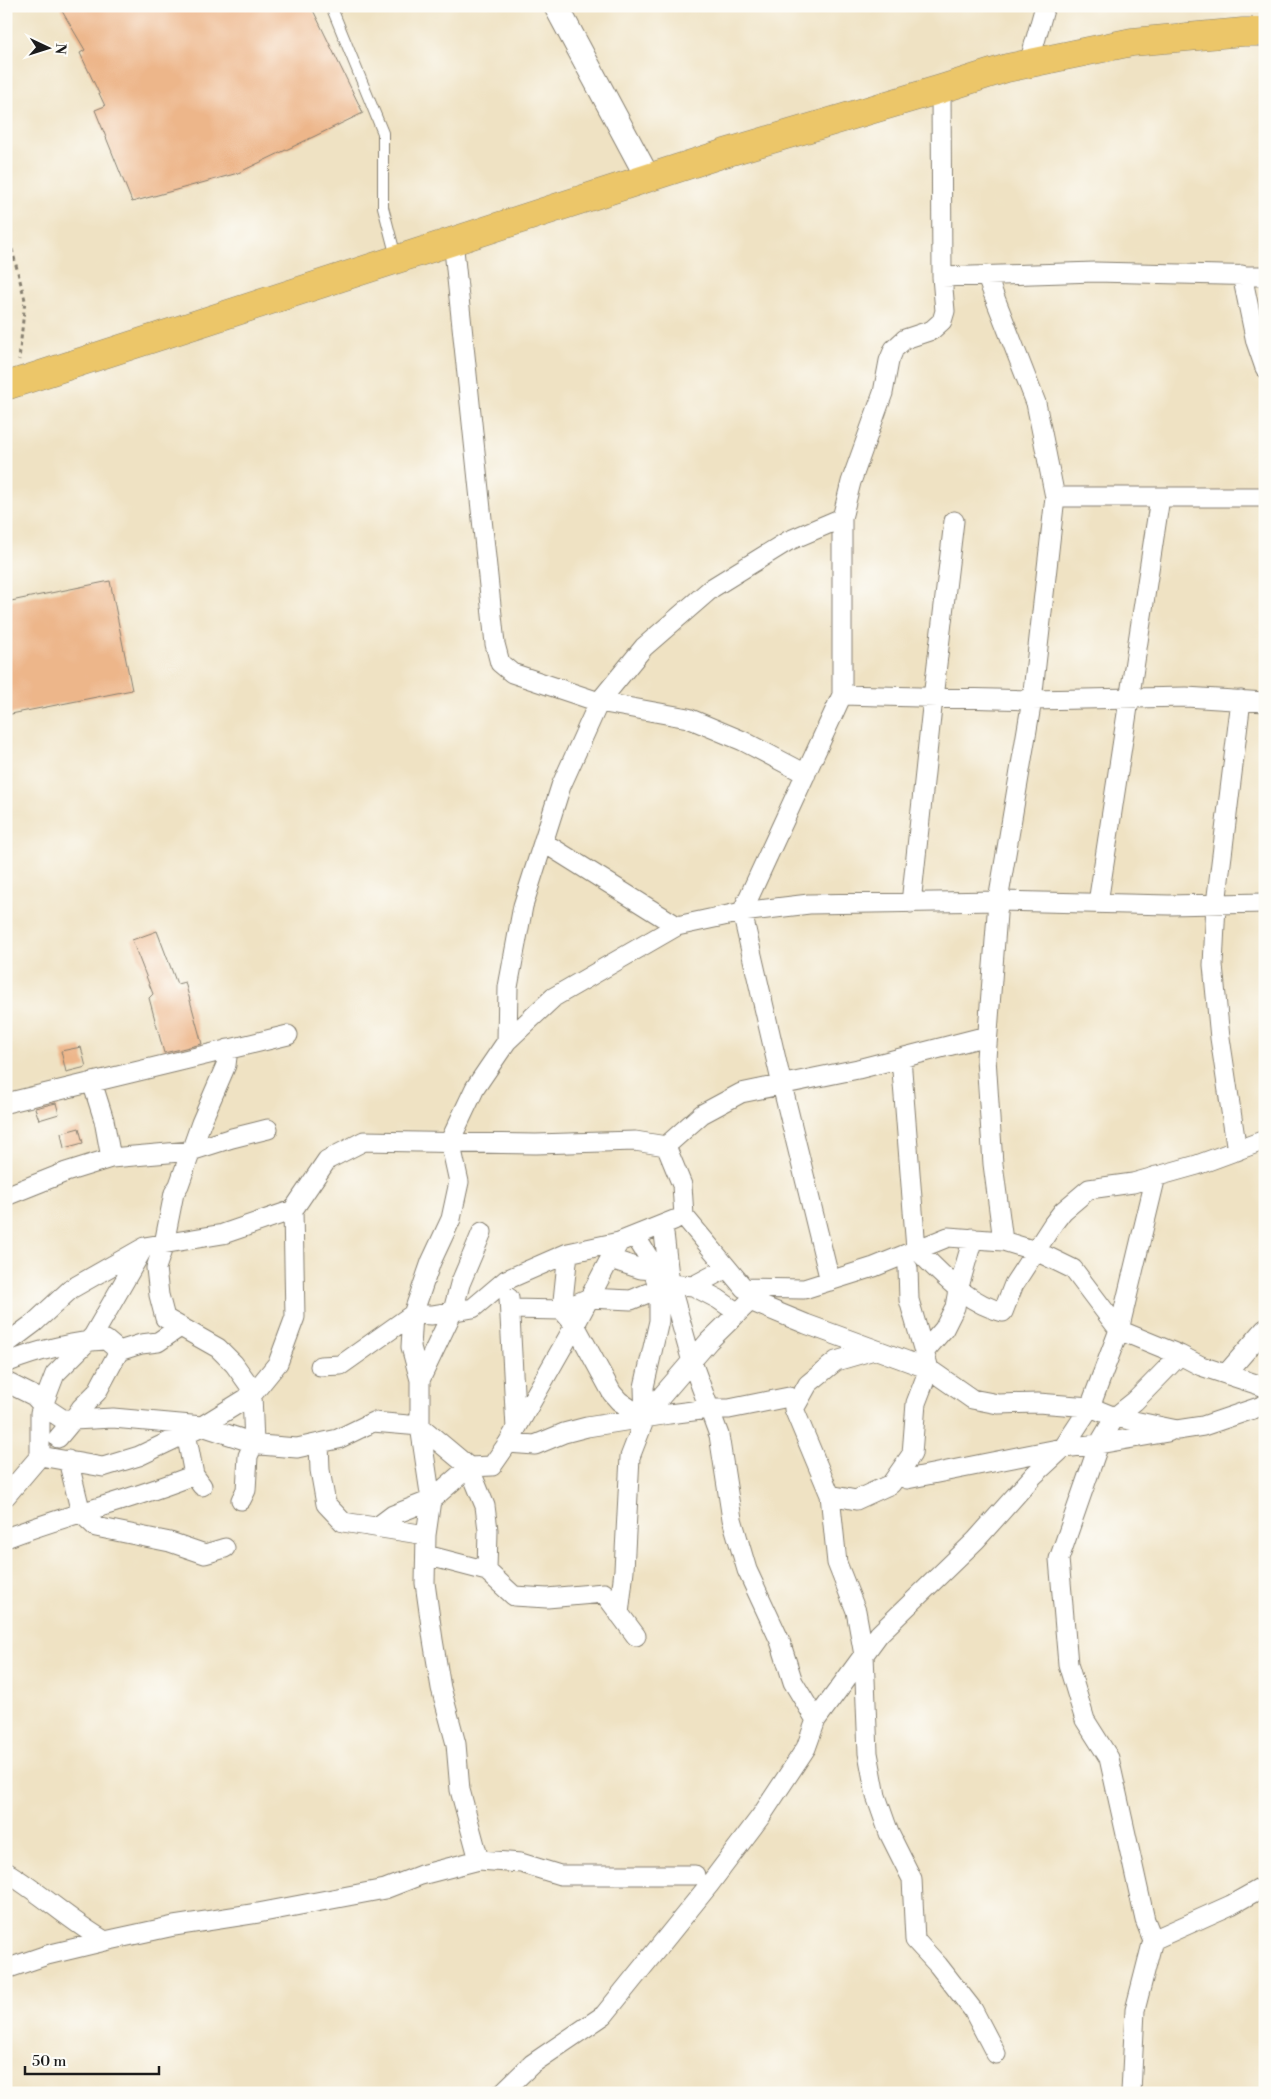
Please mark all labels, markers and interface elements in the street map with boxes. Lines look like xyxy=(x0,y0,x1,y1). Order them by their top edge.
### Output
north arrow xyxy=(22,22,72,72)
text: N xyxy=(51,43,69,55)
scale bar xyxy=(25,2044,159,2076)
text: 50 m xyxy=(32,2052,66,2071)

